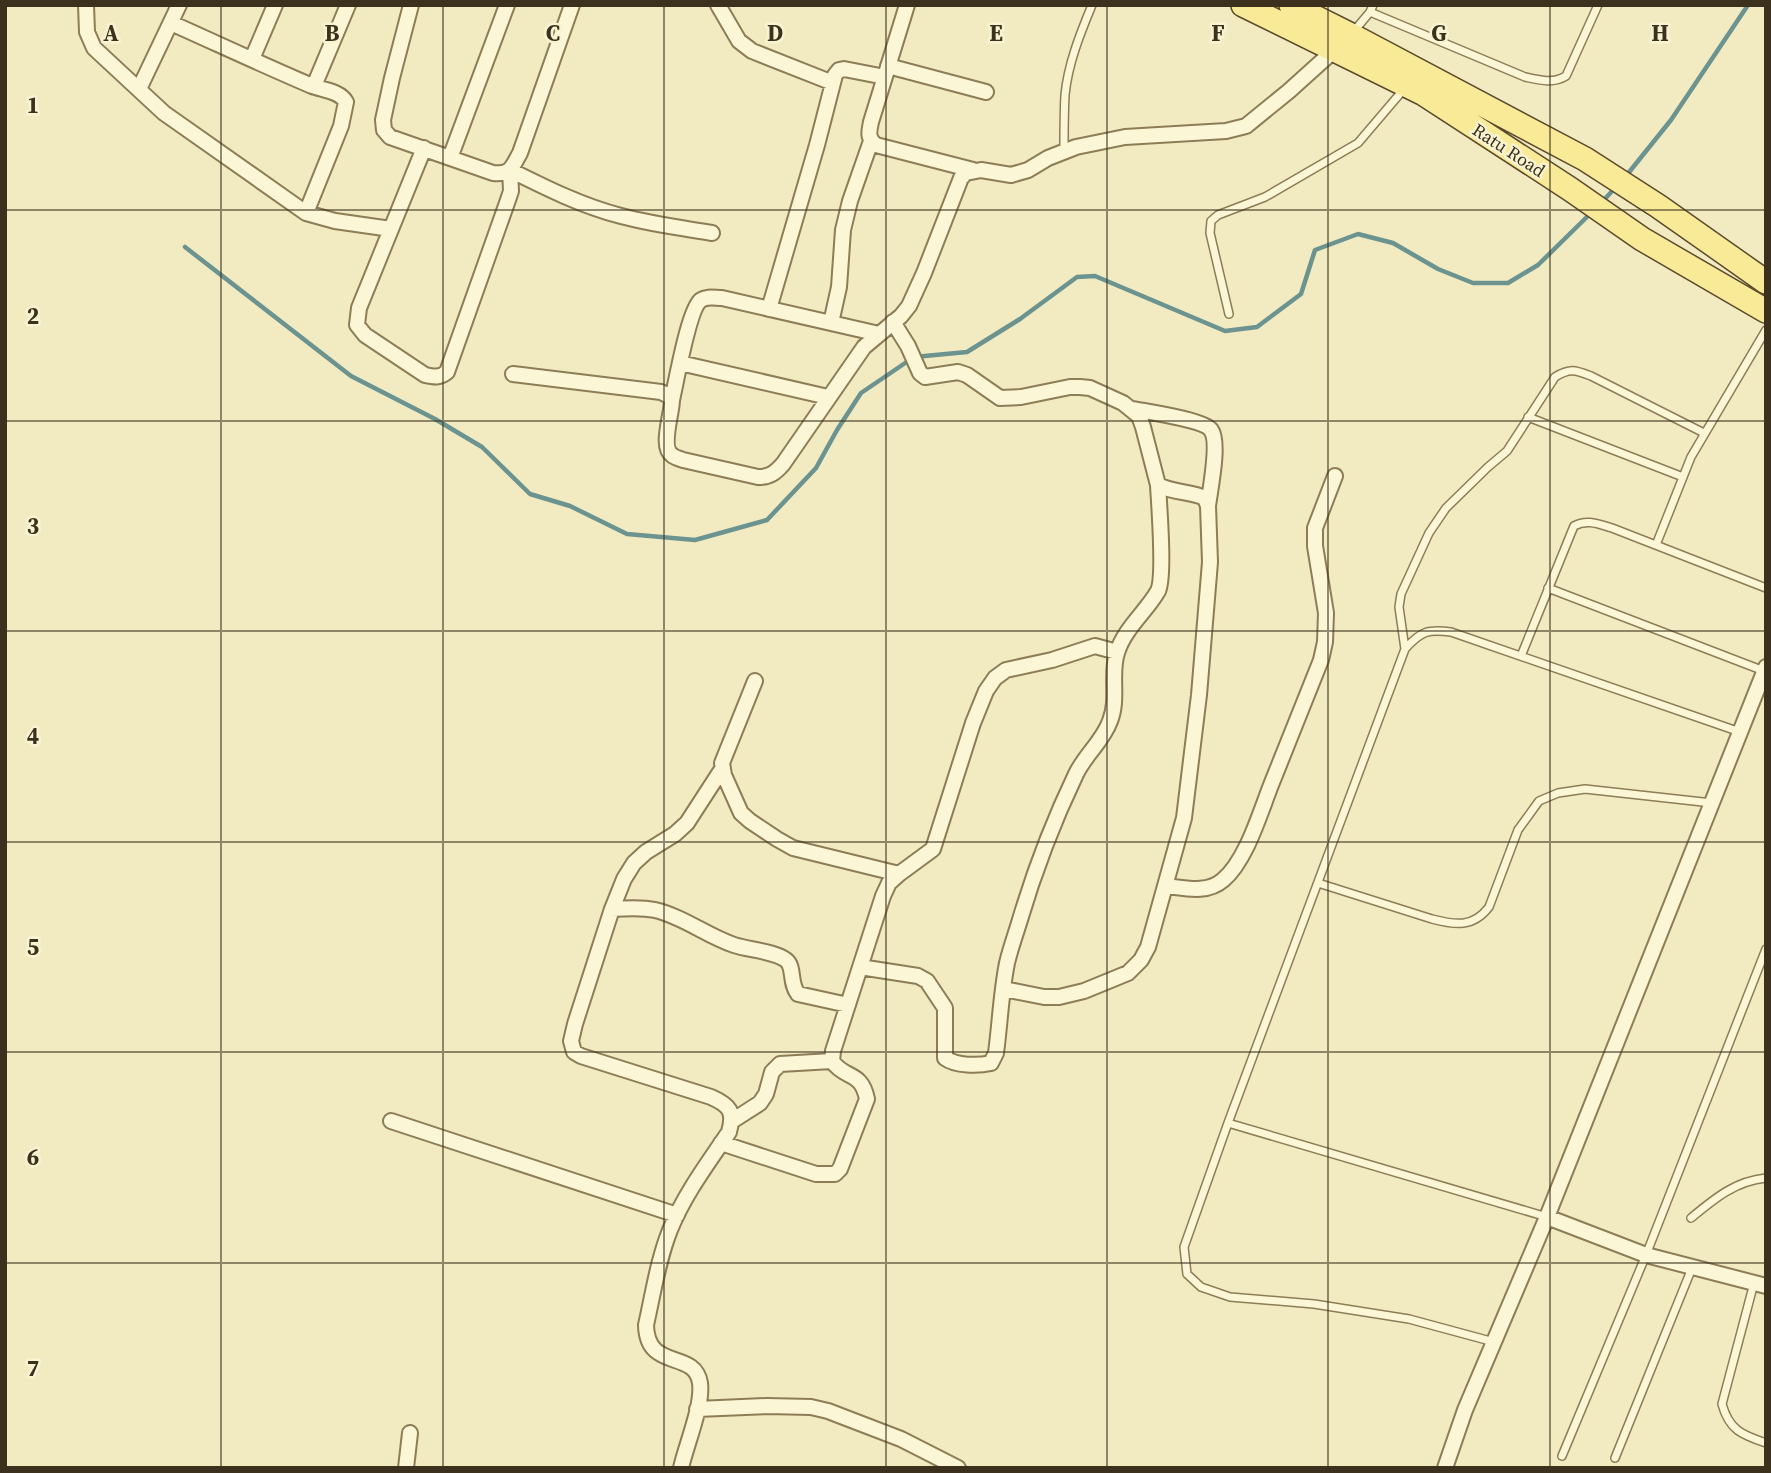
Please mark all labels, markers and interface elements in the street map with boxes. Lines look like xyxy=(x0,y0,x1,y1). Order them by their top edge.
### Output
text: A xyxy=(103,17,119,49)
text: B xyxy=(325,17,340,49)
text: C xyxy=(546,17,560,49)
text: D xyxy=(767,17,783,49)
text: E xyxy=(989,17,1003,49)
text: F xyxy=(1211,17,1225,49)
text: G xyxy=(1431,17,1447,49)
text: H xyxy=(1651,17,1669,49)
text: 1 xyxy=(27,89,39,121)
street label: Ratu Road xyxy=(1468,117,1550,183)
text: 2 xyxy=(27,300,39,332)
text: 3 xyxy=(27,510,39,542)
text: 4 xyxy=(27,720,39,752)
text: 5 xyxy=(27,931,39,963)
text: 6 xyxy=(27,1141,39,1173)
text: 7 xyxy=(27,1352,39,1384)

